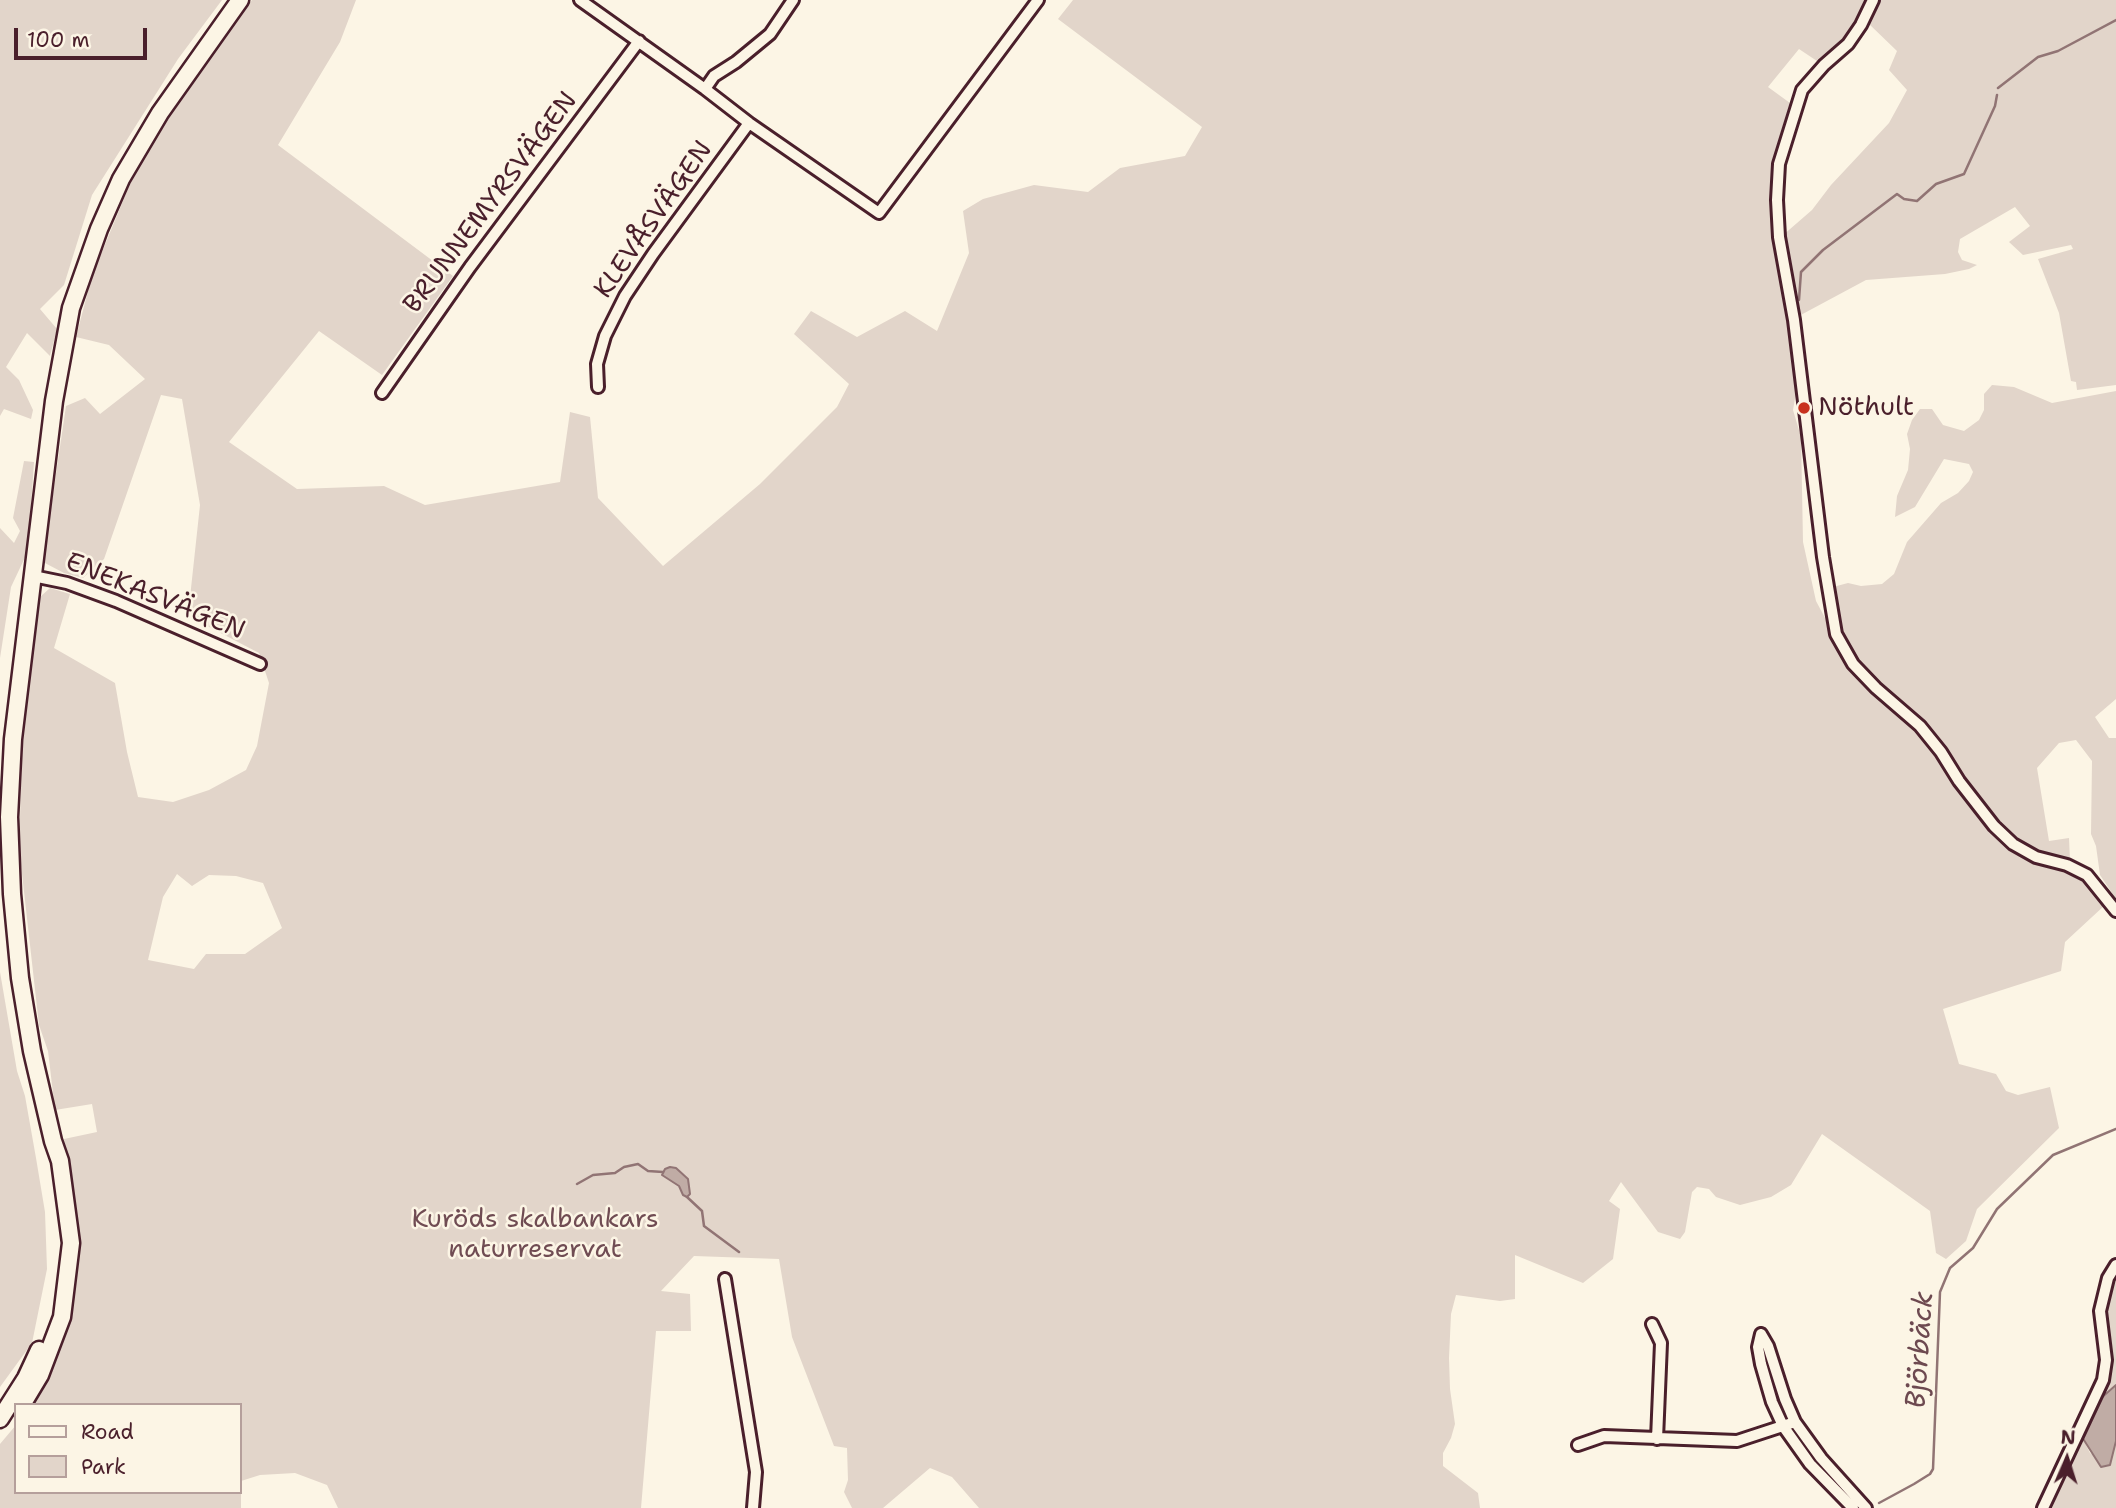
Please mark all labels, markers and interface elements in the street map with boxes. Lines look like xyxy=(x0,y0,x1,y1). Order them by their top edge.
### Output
scale bar xyxy=(18,14,150,58)
text: 100 m xyxy=(27,26,90,54)
street label: BRUNNEMYRSVÄGEN xyxy=(398,86,584,320)
street label: KLEVÅSVÄGEN xyxy=(588,136,720,304)
place label: Nöthult xyxy=(1818,392,1914,424)
marker: Nöthult xyxy=(1796,400,1812,416)
street label: ENEKASVÄGEN xyxy=(61,547,249,647)
park label: Kuröds skalbankars naturreservat xyxy=(411,1204,659,1266)
water label: Björbäck xyxy=(1900,1290,1942,1410)
legend xyxy=(14,1403,242,1494)
text: Road xyxy=(81,1418,134,1446)
north arrow xyxy=(2032,1424,2102,1494)
text: N xyxy=(2060,1425,2076,1450)
text: Park xyxy=(81,1453,126,1481)

